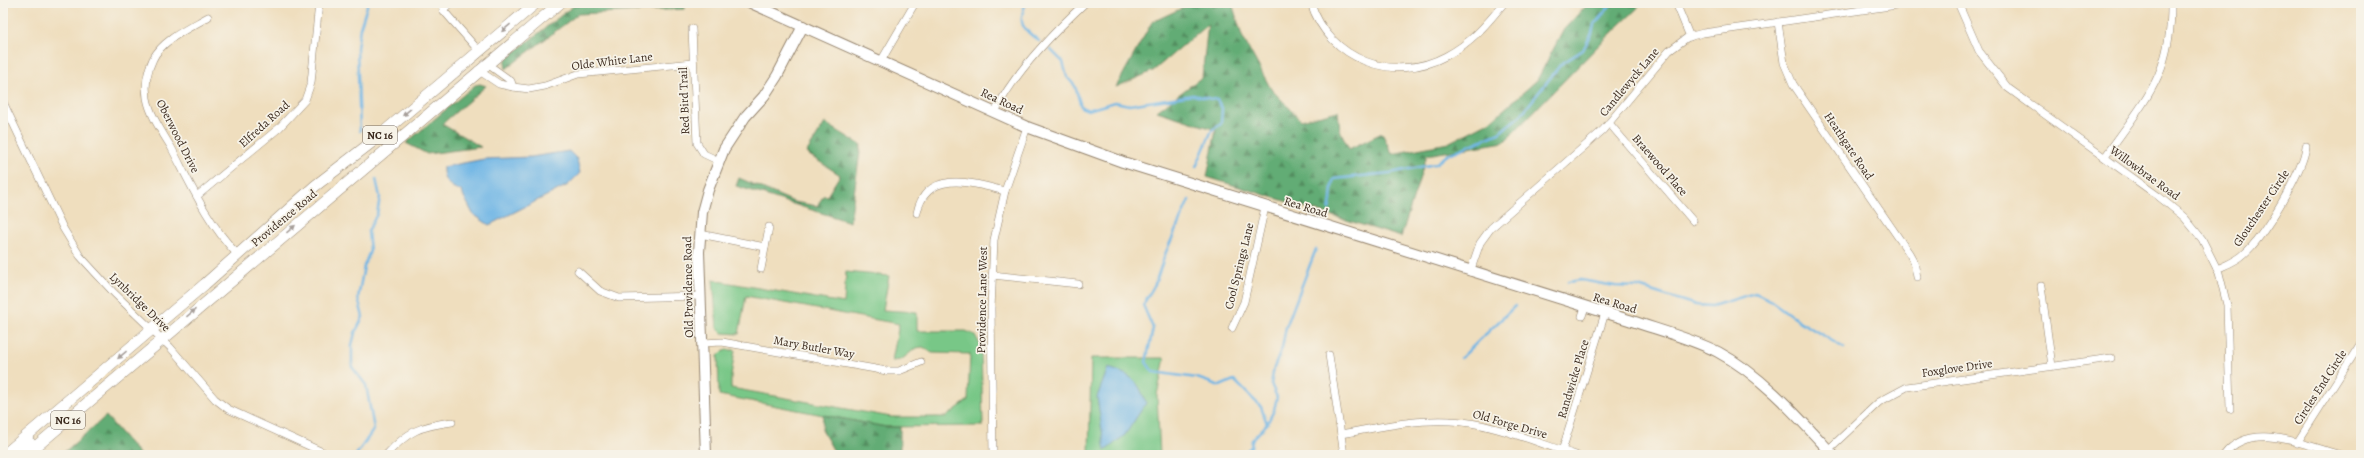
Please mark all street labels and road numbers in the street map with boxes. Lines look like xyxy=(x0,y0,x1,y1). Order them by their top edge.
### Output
street label: Candlewyck Lane xyxy=(1596,44,1662,120)
street label: Olde White Lane xyxy=(571,48,653,74)
street label: Red Bird Trail xyxy=(675,67,693,135)
street label: Rea Road xyxy=(978,84,1026,118)
street label: Oberwood Drive xyxy=(153,96,203,176)
street label: Elfreda Road xyxy=(235,97,293,151)
street label: Heathgate Road xyxy=(1820,109,1878,183)
road number: NC 16 xyxy=(363,126,397,144)
street label: Braewood Place xyxy=(1629,131,1691,199)
street label: Willowbrae Road xyxy=(2106,142,2184,204)
street label: Glouchester Circle xyxy=(2229,166,2293,250)
street label: Providence Road xyxy=(248,185,321,250)
street label: Rea Road xyxy=(1282,193,1331,221)
street label: Cool Springs Lane xyxy=(1221,221,1257,311)
street label: Old Providence Road xyxy=(679,236,697,338)
street label: Providence Lane West xyxy=(973,246,991,354)
street label: Lynbridge Drive xyxy=(106,269,174,335)
street label: Rea Road xyxy=(1591,289,1640,317)
street label: Mary Butler Way xyxy=(772,332,856,362)
street label: Randwicke Place xyxy=(1553,338,1593,420)
street label: Circles End Circle xyxy=(2290,346,2350,428)
street label: Foxglove Drive xyxy=(1921,355,1993,381)
street label: Old Forge Drive xyxy=(1471,406,1549,442)
road number: NC 16 xyxy=(51,411,85,429)

